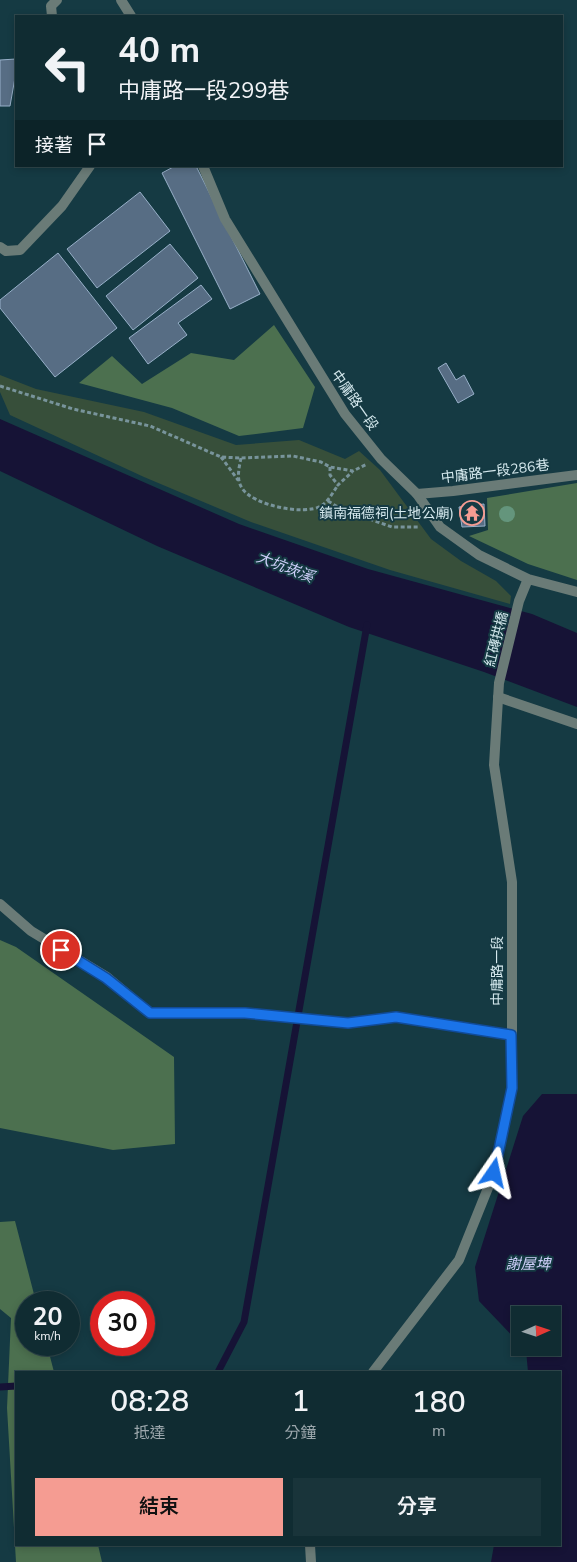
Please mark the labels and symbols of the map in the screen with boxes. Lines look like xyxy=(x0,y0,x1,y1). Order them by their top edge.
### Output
street label: 中庸路一段 xyxy=(327,366,382,434)
street label: 中庸路一段286巷 xyxy=(440,455,550,488)
temple icon: 鎮南福德祠(土地公廟) xyxy=(459,500,485,526)
place label: 鎮南福德祠(土地公廟) xyxy=(319,504,454,523)
water label: 大坑崁溪 xyxy=(253,547,318,588)
street label: 紅磚拱橋 xyxy=(480,610,512,669)
pin xyxy=(40,929,82,971)
street label: 中庸路一段 xyxy=(488,936,507,1006)
position arrow xyxy=(467,1146,519,1198)
water label: 謝屋埤 xyxy=(505,1254,552,1274)
speed limit sign: 30 xyxy=(90,1291,155,1356)
north arrow xyxy=(511,1306,561,1356)

